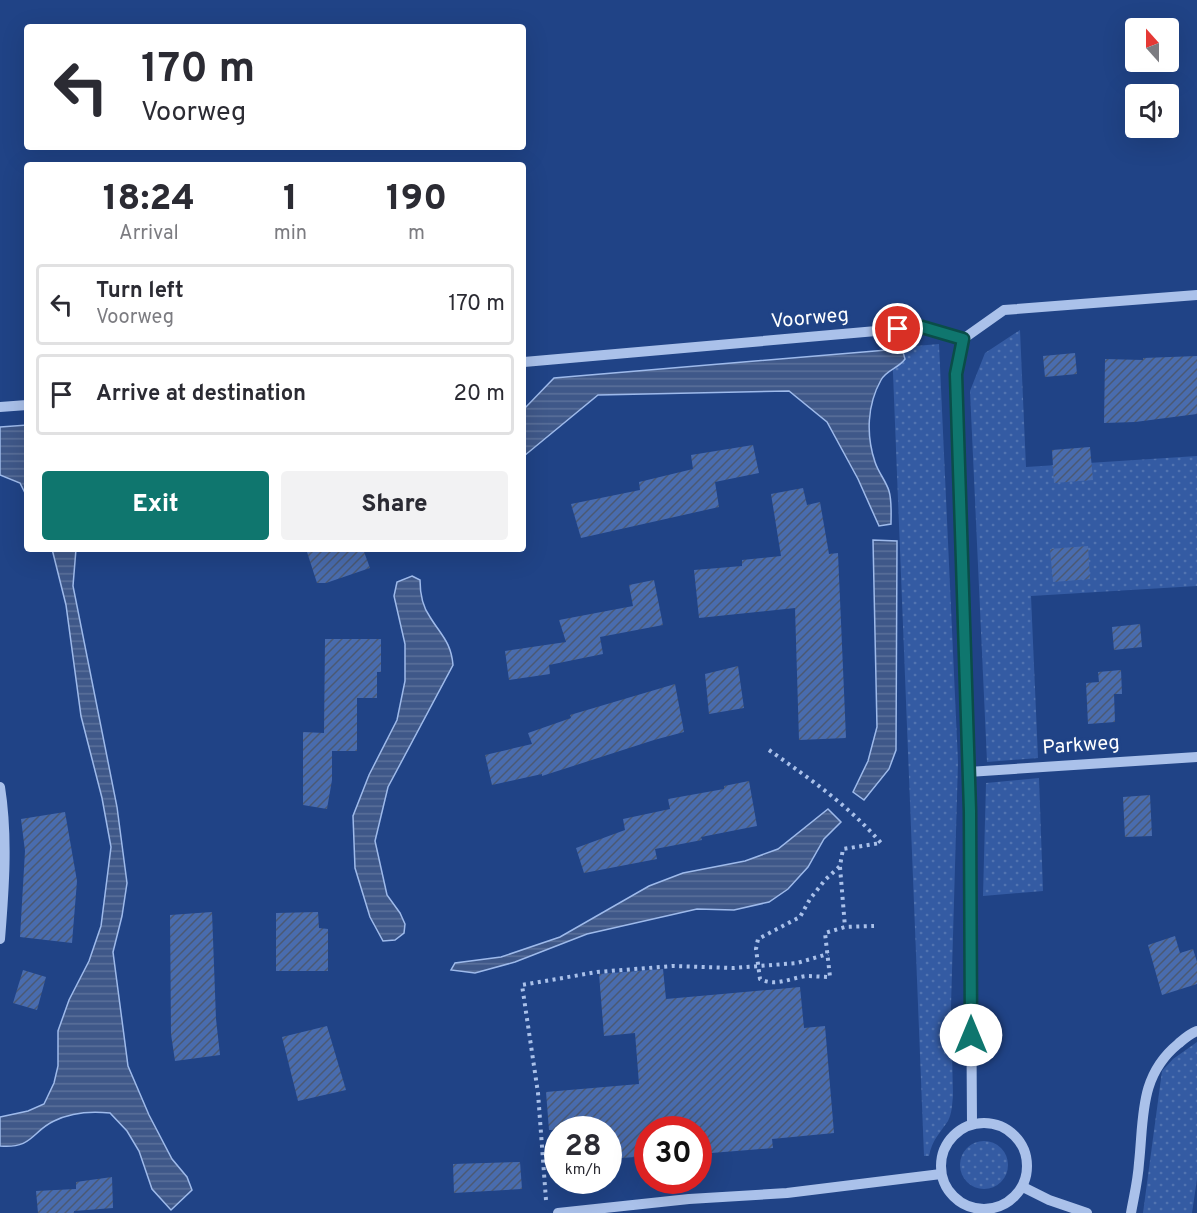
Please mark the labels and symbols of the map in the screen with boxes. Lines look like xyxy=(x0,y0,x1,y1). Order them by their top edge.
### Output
north arrow xyxy=(1125,18,1179,72)
street label: Voorweg xyxy=(770,303,850,335)
pin xyxy=(872,303,923,354)
street label: Parkweg xyxy=(1041,730,1121,762)
position arrow xyxy=(939,1003,1003,1067)
speed limit sign: 30 xyxy=(634,1116,712,1194)

